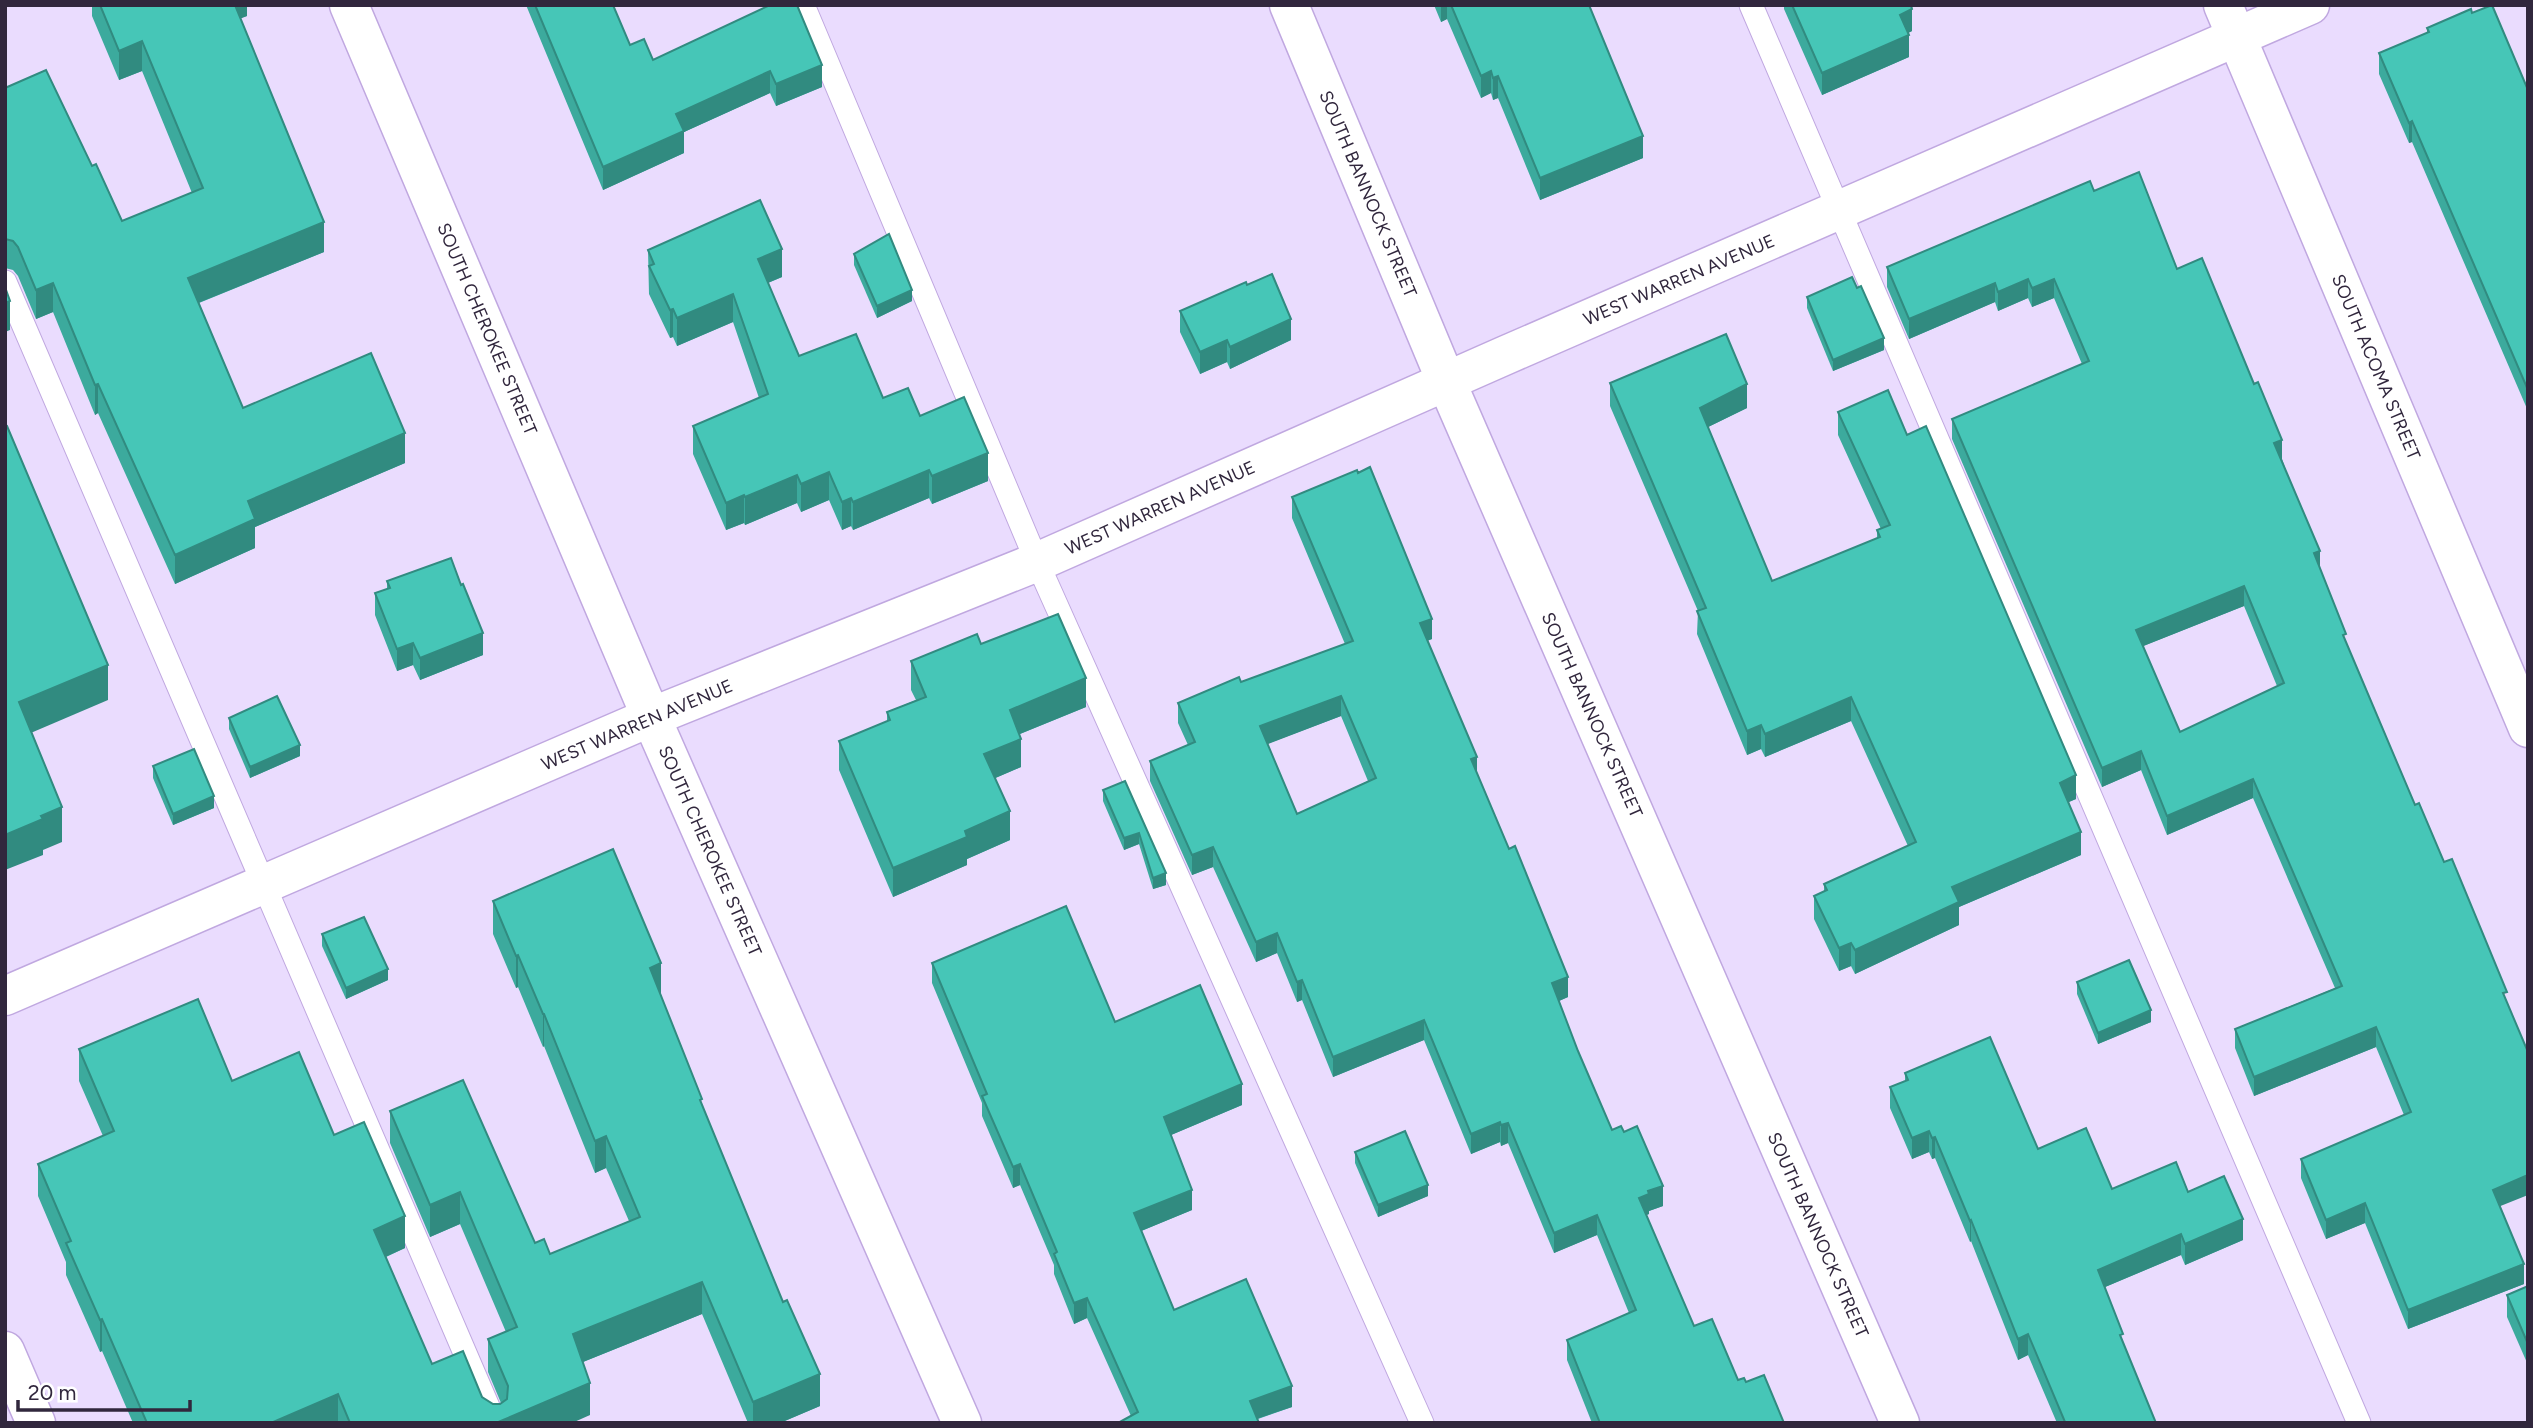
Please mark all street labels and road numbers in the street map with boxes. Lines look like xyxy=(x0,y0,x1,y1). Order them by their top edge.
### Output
street label: SOUTH BANNOCK STREET xyxy=(1314,87,1422,301)
street label: SOUTH CHEROKEE STREET xyxy=(432,220,542,438)
street label: WEST WARREN AVENUE xyxy=(1580,230,1778,330)
street label: SOUTH ACOMA STREET xyxy=(2327,271,2425,463)
street label: WEST WARREN AVENUE xyxy=(1062,456,1258,560)
street label: SOUTH BANNOCK STREET xyxy=(1537,609,1647,821)
street label: WEST WARREN AVENUE xyxy=(538,675,736,775)
street label: SOUTH CHEROKEE STREET xyxy=(654,742,766,960)
street label: SOUTH BANNOCK STREET xyxy=(1763,1129,1873,1341)

